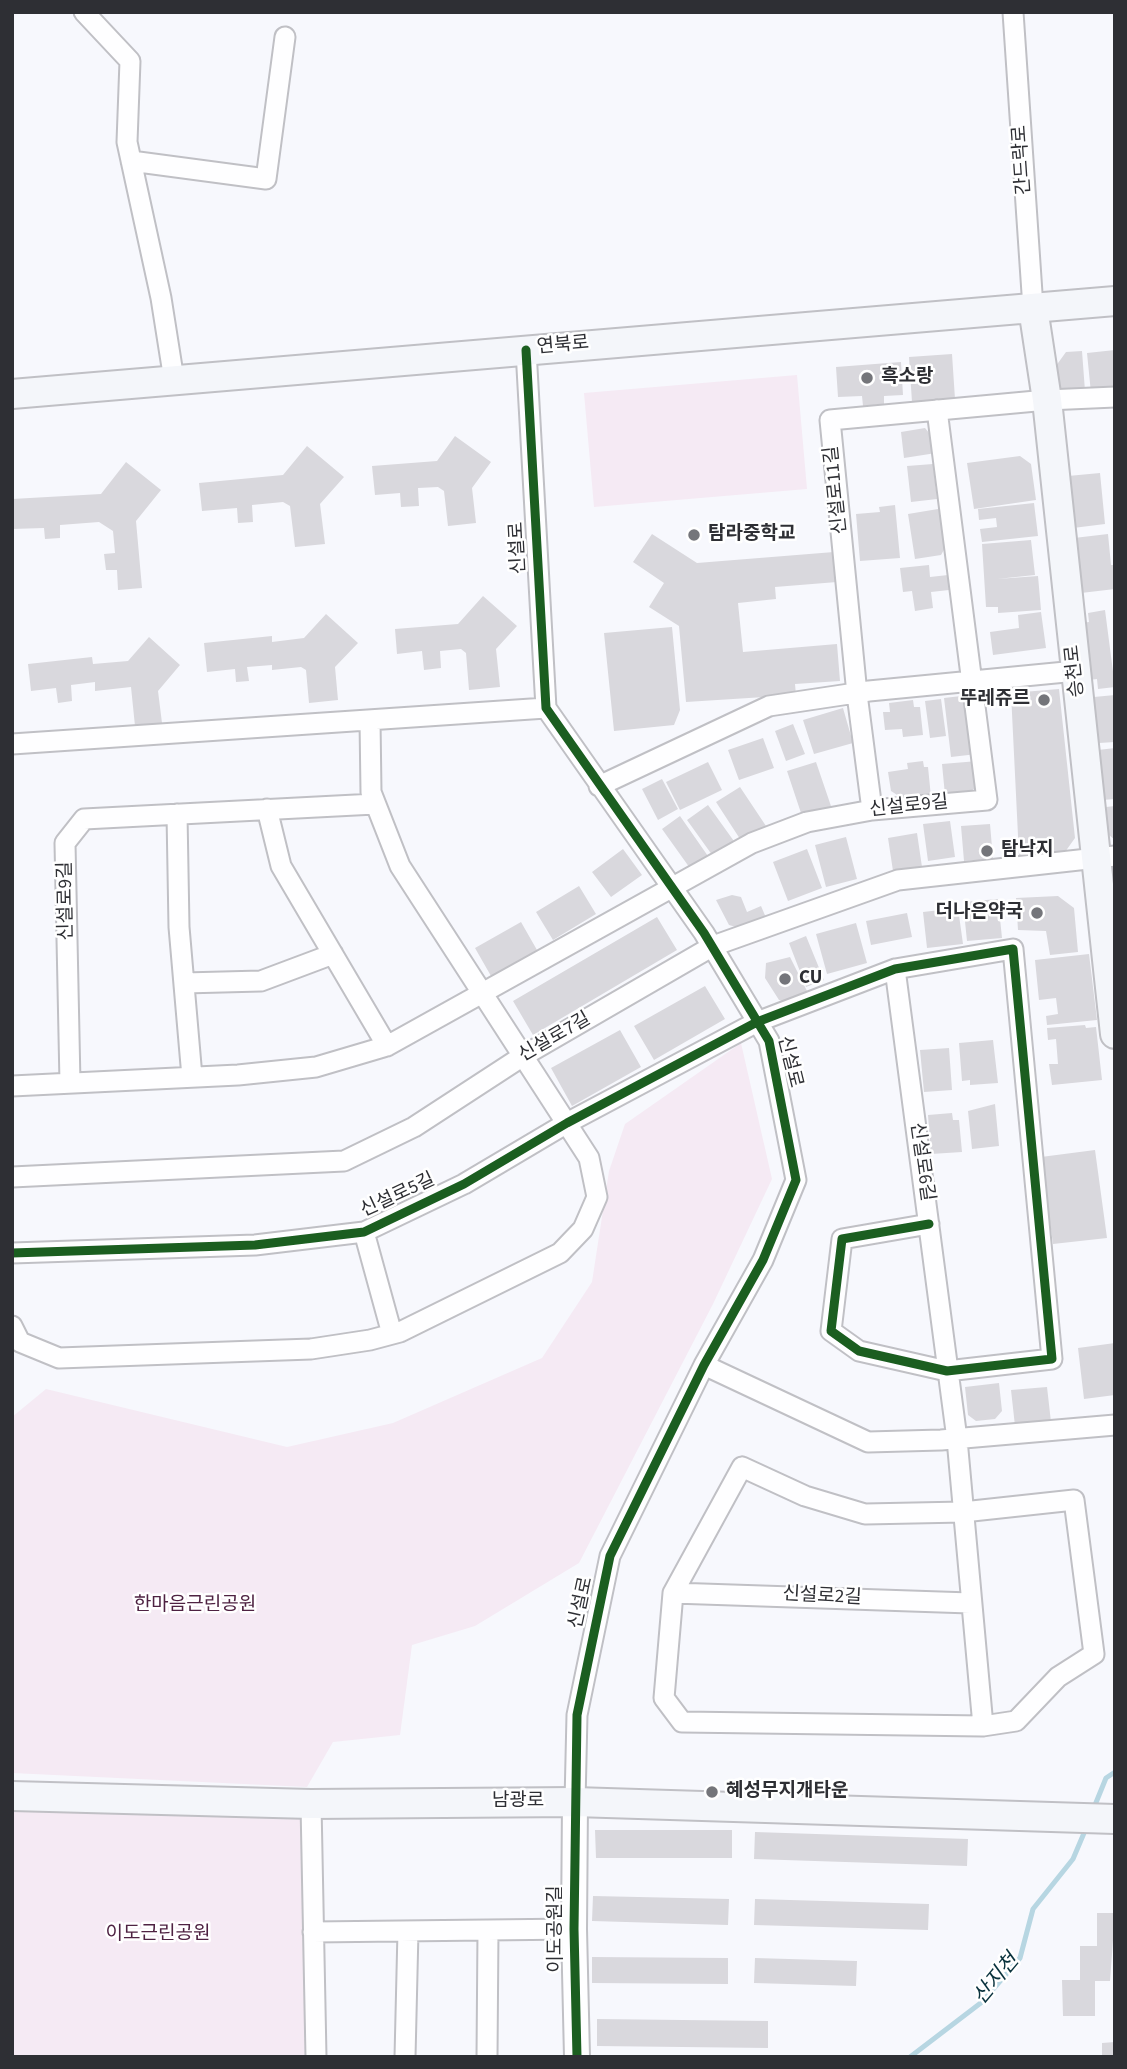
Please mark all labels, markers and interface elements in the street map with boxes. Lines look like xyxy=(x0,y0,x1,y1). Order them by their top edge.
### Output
street label: 간드락로 xyxy=(1009,124,1037,196)
street label: 연북로 xyxy=(536,332,590,360)
place label: 흑소랑 xyxy=(881,367,933,389)
marker: 흑소랑 xyxy=(859,370,875,386)
street label: 신설로11길 xyxy=(821,445,853,535)
street label: 신설로 xyxy=(506,521,532,575)
place label: 탐라중학교 xyxy=(708,524,795,546)
marker: 탐라중학교 xyxy=(686,527,702,543)
street label: 승천로 xyxy=(1062,644,1090,698)
place label: 뚜레쥬르 xyxy=(960,689,1030,711)
marker: 뚜레쥬르 xyxy=(1036,692,1052,708)
street label: 신설로9길 xyxy=(868,792,950,822)
place label: 탐낙지 xyxy=(1001,840,1053,862)
marker: 탐낙지 xyxy=(979,843,995,859)
street label: 신설로9길 xyxy=(55,861,79,941)
place label: 더나은약국 xyxy=(936,902,1023,924)
marker: 더나은약국 xyxy=(1029,905,1045,921)
place label: CU xyxy=(799,968,822,990)
marker: CU xyxy=(777,971,793,987)
street label: 신설로7길 xyxy=(515,1008,595,1068)
street label: 신설로 xyxy=(772,1034,806,1090)
street label: 신설로6길 xyxy=(904,1121,938,1203)
street label: 신설로5길 xyxy=(357,1169,439,1223)
street label: 신설로 xyxy=(565,1575,599,1631)
street label: 신설로2길 xyxy=(782,1584,862,1610)
park label: 한마음근린공원 xyxy=(134,1595,256,1617)
place label: 혜성무지개타운 xyxy=(726,1781,848,1803)
marker: 혜성무지개타운 xyxy=(704,1784,720,1800)
street label: 남광로 xyxy=(492,1791,544,1813)
street label: 이도공원길 xyxy=(546,1885,568,1973)
park label: 이도근린공원 xyxy=(106,1924,210,1946)
water label: 산지천 xyxy=(969,1950,1025,2010)

